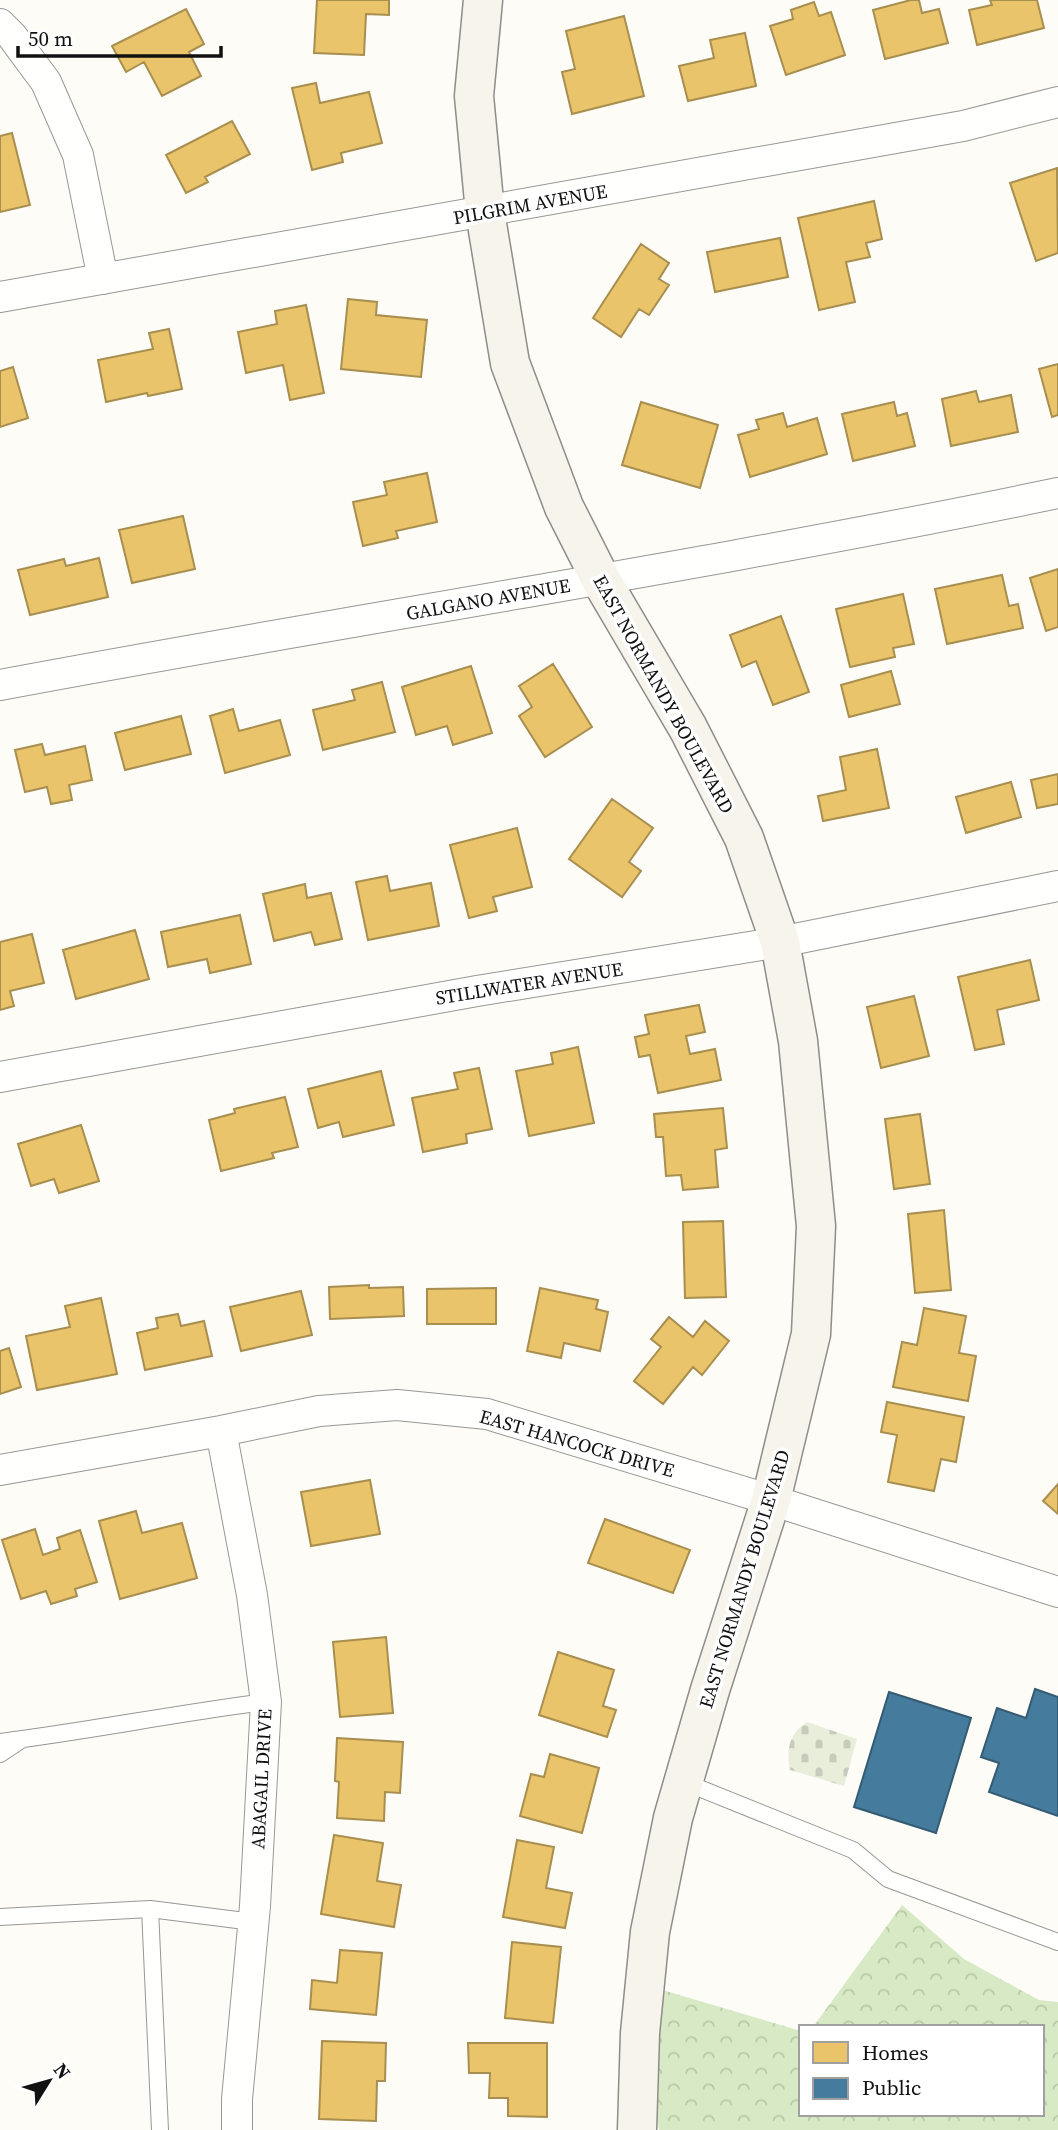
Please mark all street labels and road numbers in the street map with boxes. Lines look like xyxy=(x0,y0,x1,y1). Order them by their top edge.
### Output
street label: PILGRIM AVENUE xyxy=(451,178,609,230)
street label: EAST NORMANDY BOULEVARD xyxy=(587,570,741,818)
street label: GALGANO AVENUE xyxy=(404,572,572,626)
street label: STILLWATER AVENUE xyxy=(434,955,624,1011)
street label: EAST HANCOCK DRIVE xyxy=(477,1403,677,1483)
street label: EAST NORMANDY BOULEVARD xyxy=(692,1447,796,1711)
street label: ABAGAIL DRIVE xyxy=(244,1708,278,1850)

